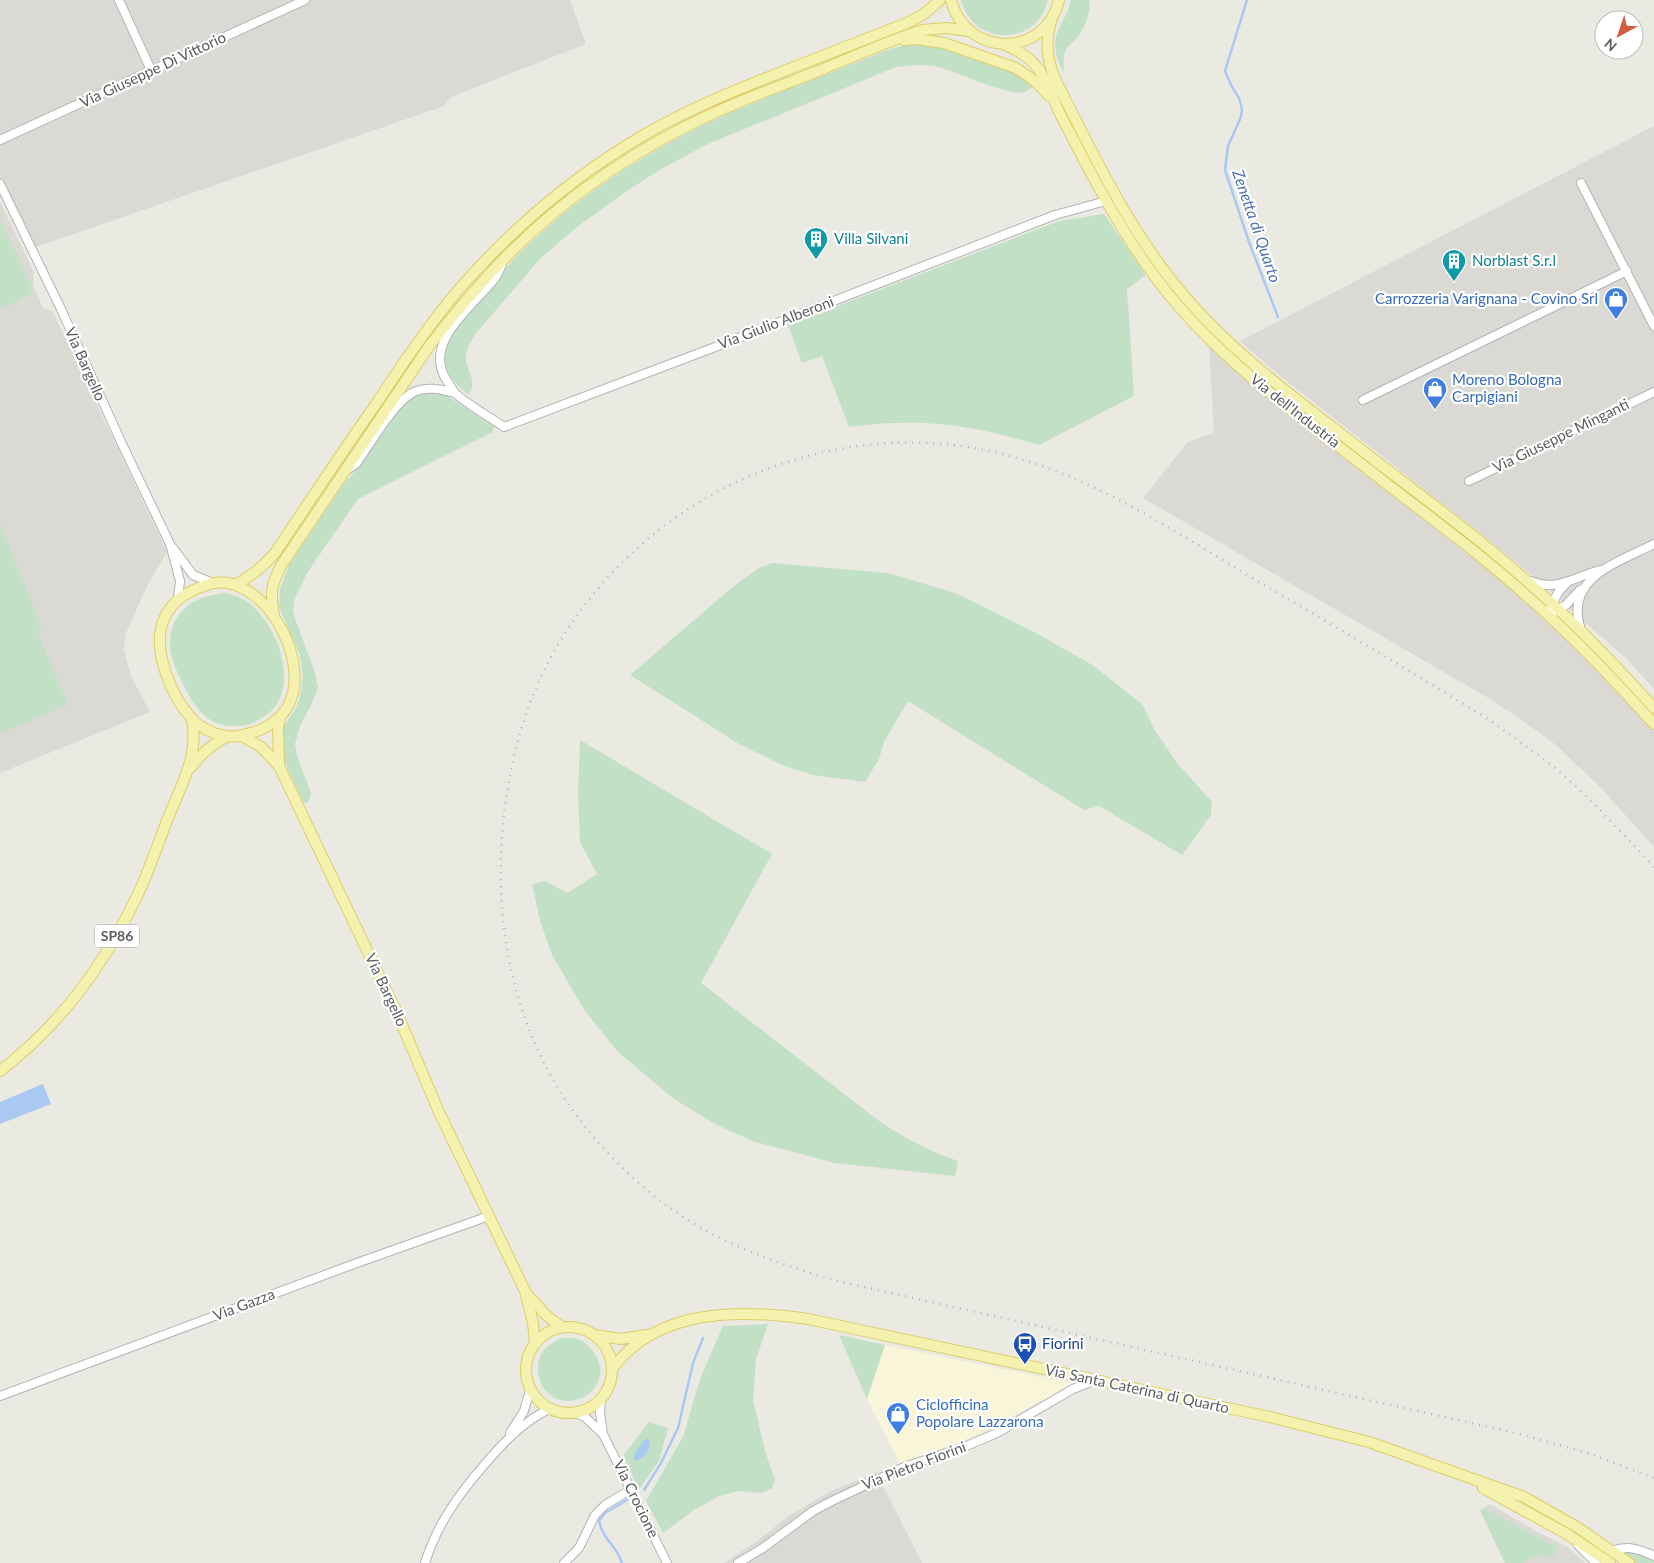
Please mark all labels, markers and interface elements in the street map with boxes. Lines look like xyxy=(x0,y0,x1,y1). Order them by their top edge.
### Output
north arrow xyxy=(1594,10,1644,60)
street label: Via Giuseppe Di Vittorio xyxy=(77,27,228,111)
text: N xyxy=(1601,35,1620,55)
water label: Zenetta di Quarto xyxy=(1229,166,1286,285)
building icon: Villa Silvani xyxy=(803,226,829,260)
place label: Villa Silvani xyxy=(834,229,908,247)
building icon: Norblast S.r.l xyxy=(1441,248,1467,282)
place label: Norblast S.r.l xyxy=(1472,251,1556,269)
shop icon: Carrozzeria Varignana - Covino Srl xyxy=(1603,286,1629,320)
place label: Carrozzeria Varignana - Covino Srl xyxy=(1375,289,1598,307)
street label: Via Giulio Alberoni xyxy=(715,292,836,352)
street label: Via Bargello xyxy=(62,324,110,403)
street label: Via dell'Industria xyxy=(1247,370,1344,451)
place label: Moreno Bologna Carpigiani xyxy=(1452,370,1562,405)
shop icon: Moreno Bologna Carpigiani xyxy=(1422,376,1448,410)
street label: Via Giuseppe Minganti xyxy=(1489,394,1632,476)
road number: SP86 xyxy=(94,924,140,948)
street label: Via Bargello xyxy=(362,950,412,1029)
street label: Via Gazza xyxy=(210,1284,277,1324)
bus stop icon: Fiorini xyxy=(1012,1331,1038,1365)
place label: Fiorini xyxy=(1042,1334,1084,1352)
street label: Via Santa Caterina di Quarto xyxy=(1044,1360,1231,1416)
place label: Ciclofficina Popolare Lazzarona xyxy=(916,1395,1044,1430)
shop icon: Ciclofficina Popolare Lazzarona xyxy=(885,1401,911,1435)
street label: Via Pietro Fiorini xyxy=(859,1437,968,1493)
street label: Via Crocione xyxy=(610,1457,663,1540)

